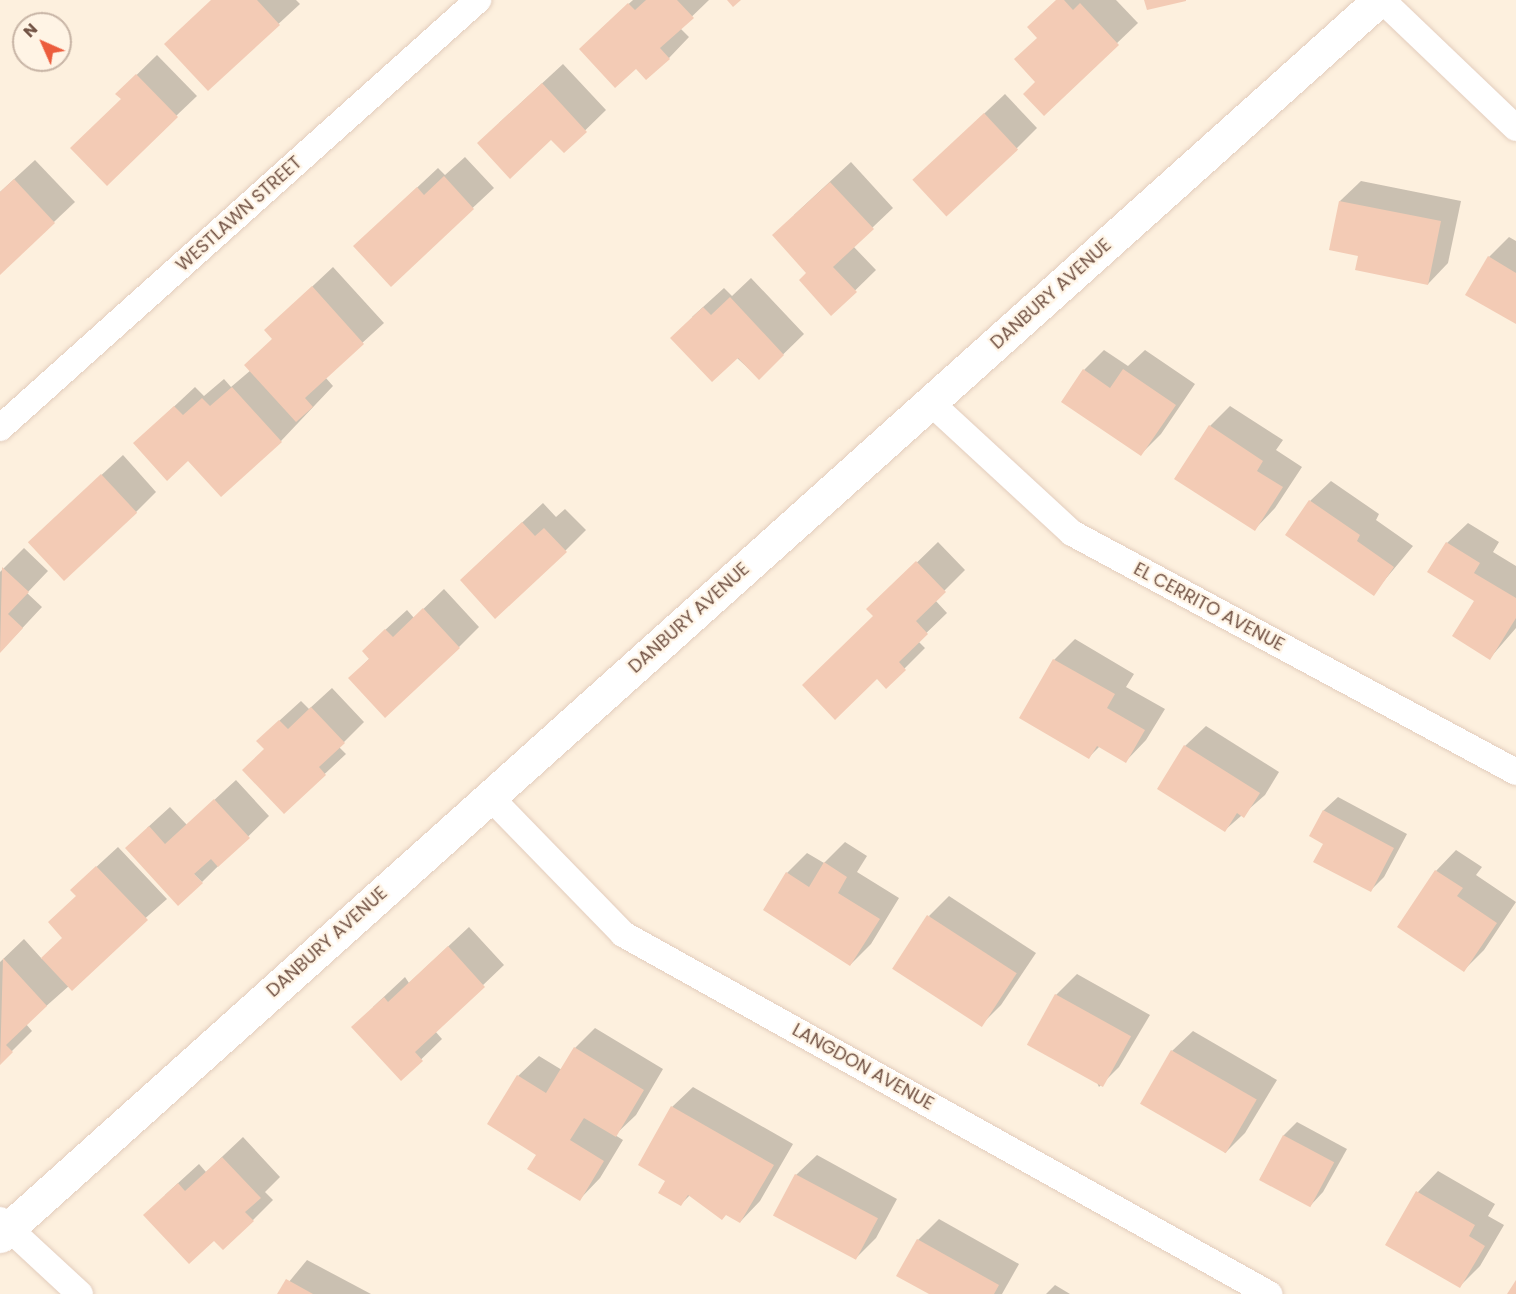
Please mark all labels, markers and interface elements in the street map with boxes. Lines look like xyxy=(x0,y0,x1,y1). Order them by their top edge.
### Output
north arrow xyxy=(12,12,72,72)
text: N xyxy=(18,18,43,43)
street label: WESTLAWN STREET xyxy=(172,152,306,276)
street label: DANBURY AVENUE xyxy=(986,234,1116,354)
street label: DANBURY AVENUE xyxy=(624,558,754,678)
street label: EL CERRITO AVENUE xyxy=(1130,558,1288,656)
street label: DANBURY AVENUE xyxy=(262,882,392,1002)
street label: LANGDON AVENUE xyxy=(788,1019,938,1115)

